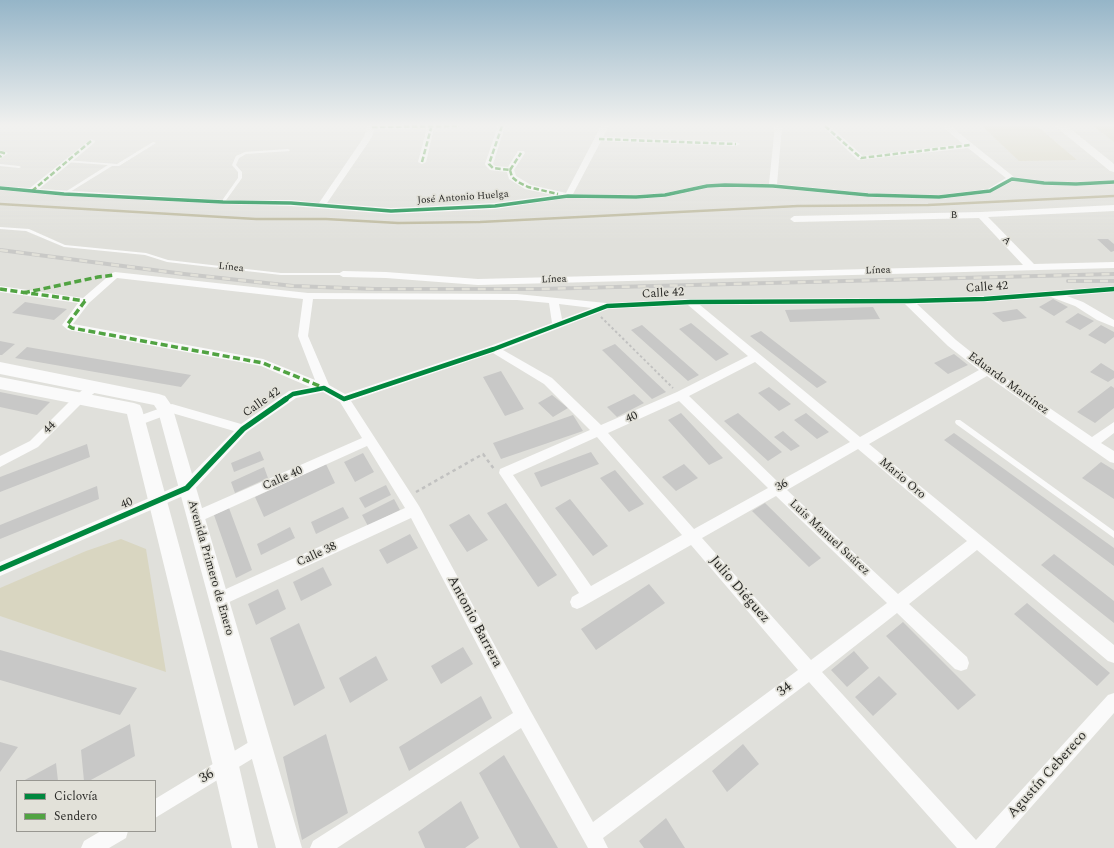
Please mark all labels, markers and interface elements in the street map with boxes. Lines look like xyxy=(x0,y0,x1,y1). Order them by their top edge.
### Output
street label: José Antonio Huelga xyxy=(417,189,509,207)
street label: B xyxy=(951,210,957,222)
street label: A xyxy=(999,234,1013,248)
street label: Línea xyxy=(218,261,244,275)
street label: Línea xyxy=(865,265,891,277)
street label: Línea xyxy=(541,274,567,286)
street label: Calle 42 xyxy=(965,279,1009,297)
street label: Calle 42 xyxy=(641,286,685,302)
street label: Eduardo Martínez xyxy=(965,350,1051,418)
street label: Calle 42 xyxy=(241,385,283,421)
street label: 40 xyxy=(624,409,640,427)
street label: 44 xyxy=(41,419,59,437)
street label: Mario Oro xyxy=(876,455,928,503)
street label: Calle 40 xyxy=(261,464,305,494)
street label: 36 xyxy=(773,477,791,495)
street label: 40 xyxy=(119,495,135,513)
street label: Luis Manuel Suárez xyxy=(786,497,872,579)
street label: Avenida Primero de Enero xyxy=(184,499,236,637)
street label: Calle 38 xyxy=(295,540,339,570)
street label: Julio Diéguez xyxy=(705,553,773,627)
street label: Antonio Barrera xyxy=(443,573,505,671)
street label: 34 xyxy=(774,679,796,701)
street label: Agustín Cebereco xyxy=(1005,728,1091,822)
street label: 36 xyxy=(197,766,217,788)
legend xyxy=(16,780,156,832)
text: Ciclovía xyxy=(54,787,98,806)
text: Sendero xyxy=(54,807,97,826)

